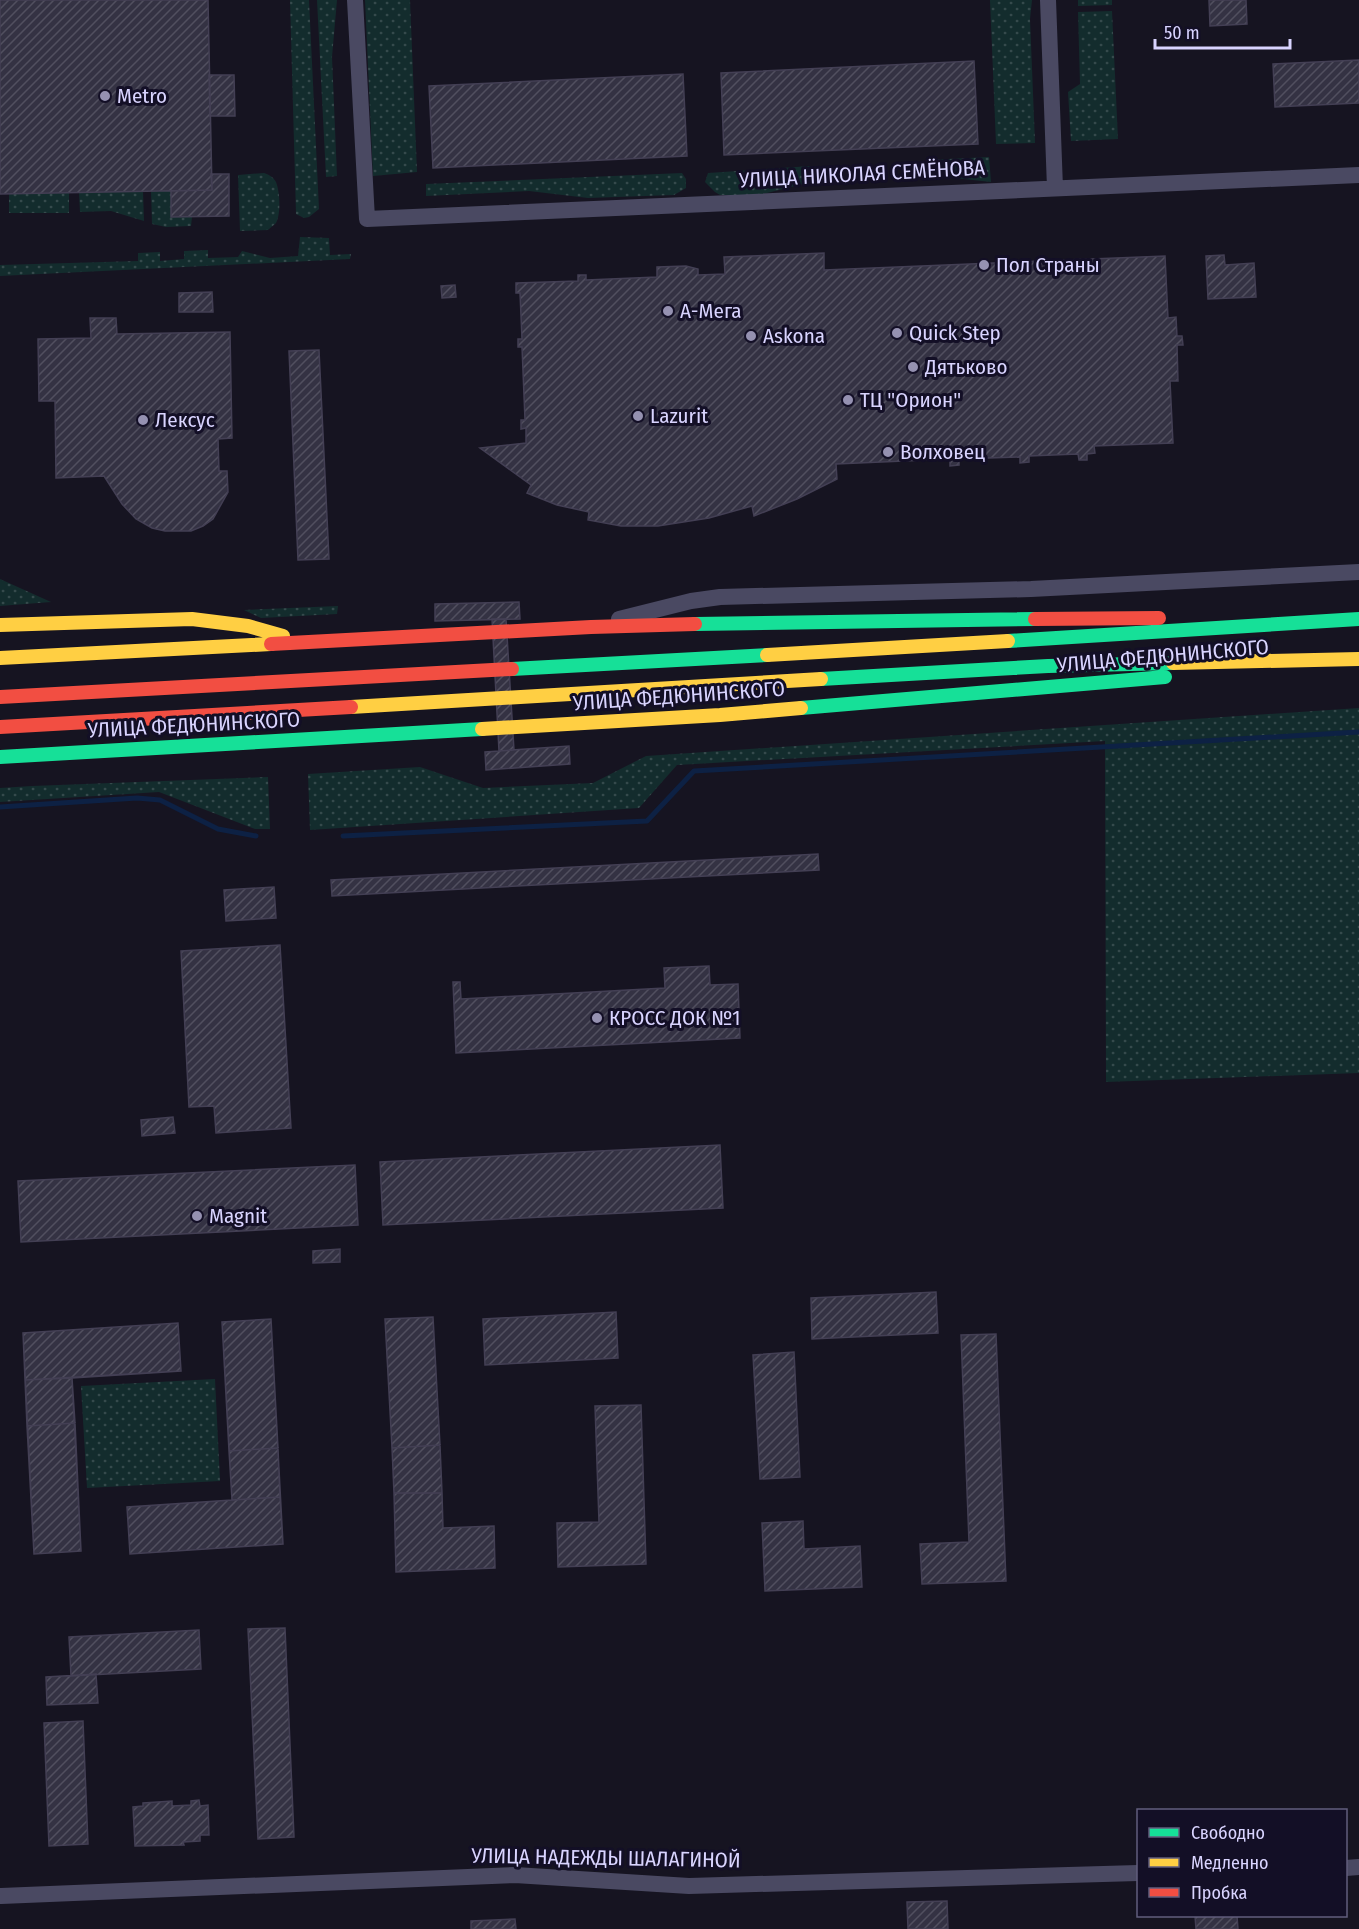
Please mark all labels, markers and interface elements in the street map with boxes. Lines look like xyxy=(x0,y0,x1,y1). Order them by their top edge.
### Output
scale bar xyxy=(1155,12,1290,50)
text: 50 m xyxy=(1164,22,1200,44)
place label: Metro xyxy=(117,83,167,109)
marker: Metro xyxy=(98,89,112,103)
street label: УЛИЦА НИКОЛАЯ СЕМЁНОВА xyxy=(737,155,986,193)
place label: Пол Страны xyxy=(996,252,1100,278)
marker: Пол Страны xyxy=(977,258,991,272)
place label: А-Мега xyxy=(680,298,742,324)
marker: А-Мега xyxy=(661,304,675,318)
place label: Quick Step xyxy=(909,320,1001,346)
place label: Askona xyxy=(763,323,825,349)
marker: Quick Step xyxy=(890,326,904,340)
marker: Askona xyxy=(744,329,758,343)
place label: Дятьково xyxy=(924,354,1008,380)
marker: Дятьково xyxy=(906,360,920,374)
place label: ТЦ "Орион" xyxy=(860,387,961,413)
marker: ТЦ "Орион" xyxy=(841,393,855,407)
place label: Lazurit xyxy=(650,403,708,429)
place label: Лексус xyxy=(155,407,215,433)
marker: Lazurit xyxy=(631,409,645,423)
marker: Лексус xyxy=(136,413,150,427)
place label: Волховец xyxy=(900,439,985,465)
marker: Волховец xyxy=(881,445,895,459)
street label: УЛИЦА ФЕДЮНИНСКОГО xyxy=(1055,634,1270,678)
street label: УЛИЦА ФЕДЮНИНСКОГО xyxy=(571,676,786,716)
street label: УЛИЦА ФЕДЮНИНСКОГО xyxy=(86,706,301,744)
place label: КРОСС ДОК №1 xyxy=(609,1005,741,1031)
marker: КРОСС ДОК №1 xyxy=(590,1011,604,1025)
place label: Magnit xyxy=(209,1203,267,1229)
marker: Magnit xyxy=(190,1209,204,1223)
legend xyxy=(1137,1809,1347,1917)
text: Свободно xyxy=(1191,1822,1265,1844)
street label: УЛИЦА НАДЕЖДЫ ШАЛАГИНОЙ xyxy=(470,1843,741,1873)
text: Медленно xyxy=(1191,1852,1269,1874)
text: Пробка xyxy=(1191,1882,1247,1904)

